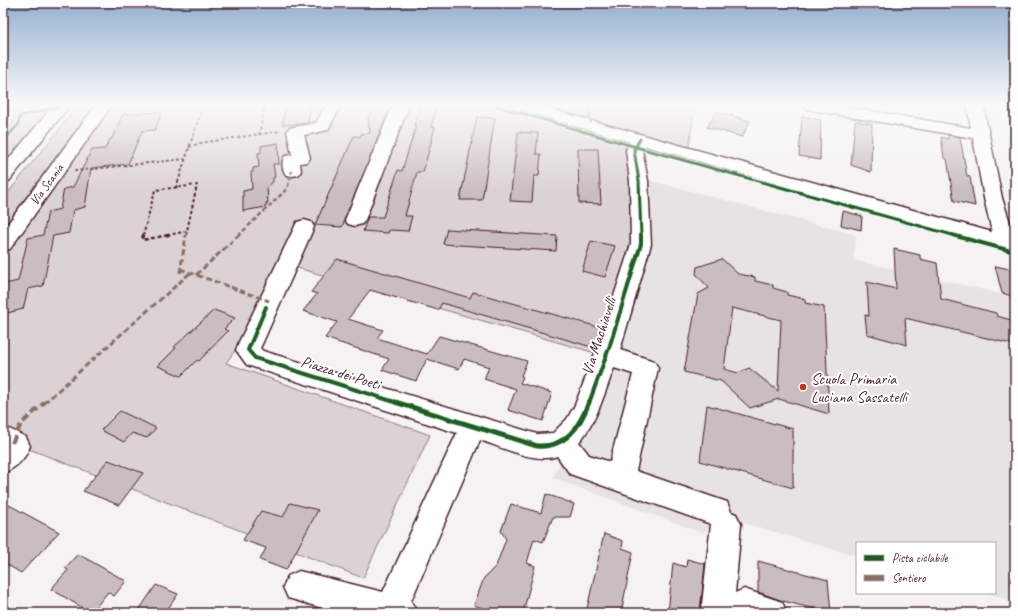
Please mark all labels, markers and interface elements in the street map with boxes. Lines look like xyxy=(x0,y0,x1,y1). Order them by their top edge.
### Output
street label: Via Scania xyxy=(27,160,68,208)
street label: Via Machiavelli xyxy=(577,293,622,378)
street label: Piazza dei Poeti xyxy=(299,351,385,395)
place label: Scuola Primaria Luciana Sassatelli xyxy=(811,369,909,407)
marker: Scuola Primaria Luciana Sassatelli xyxy=(798,382,808,392)
legend xyxy=(856,542,996,594)
text: Pista ciclabile xyxy=(892,550,948,566)
text: Sentiero xyxy=(892,570,926,586)

